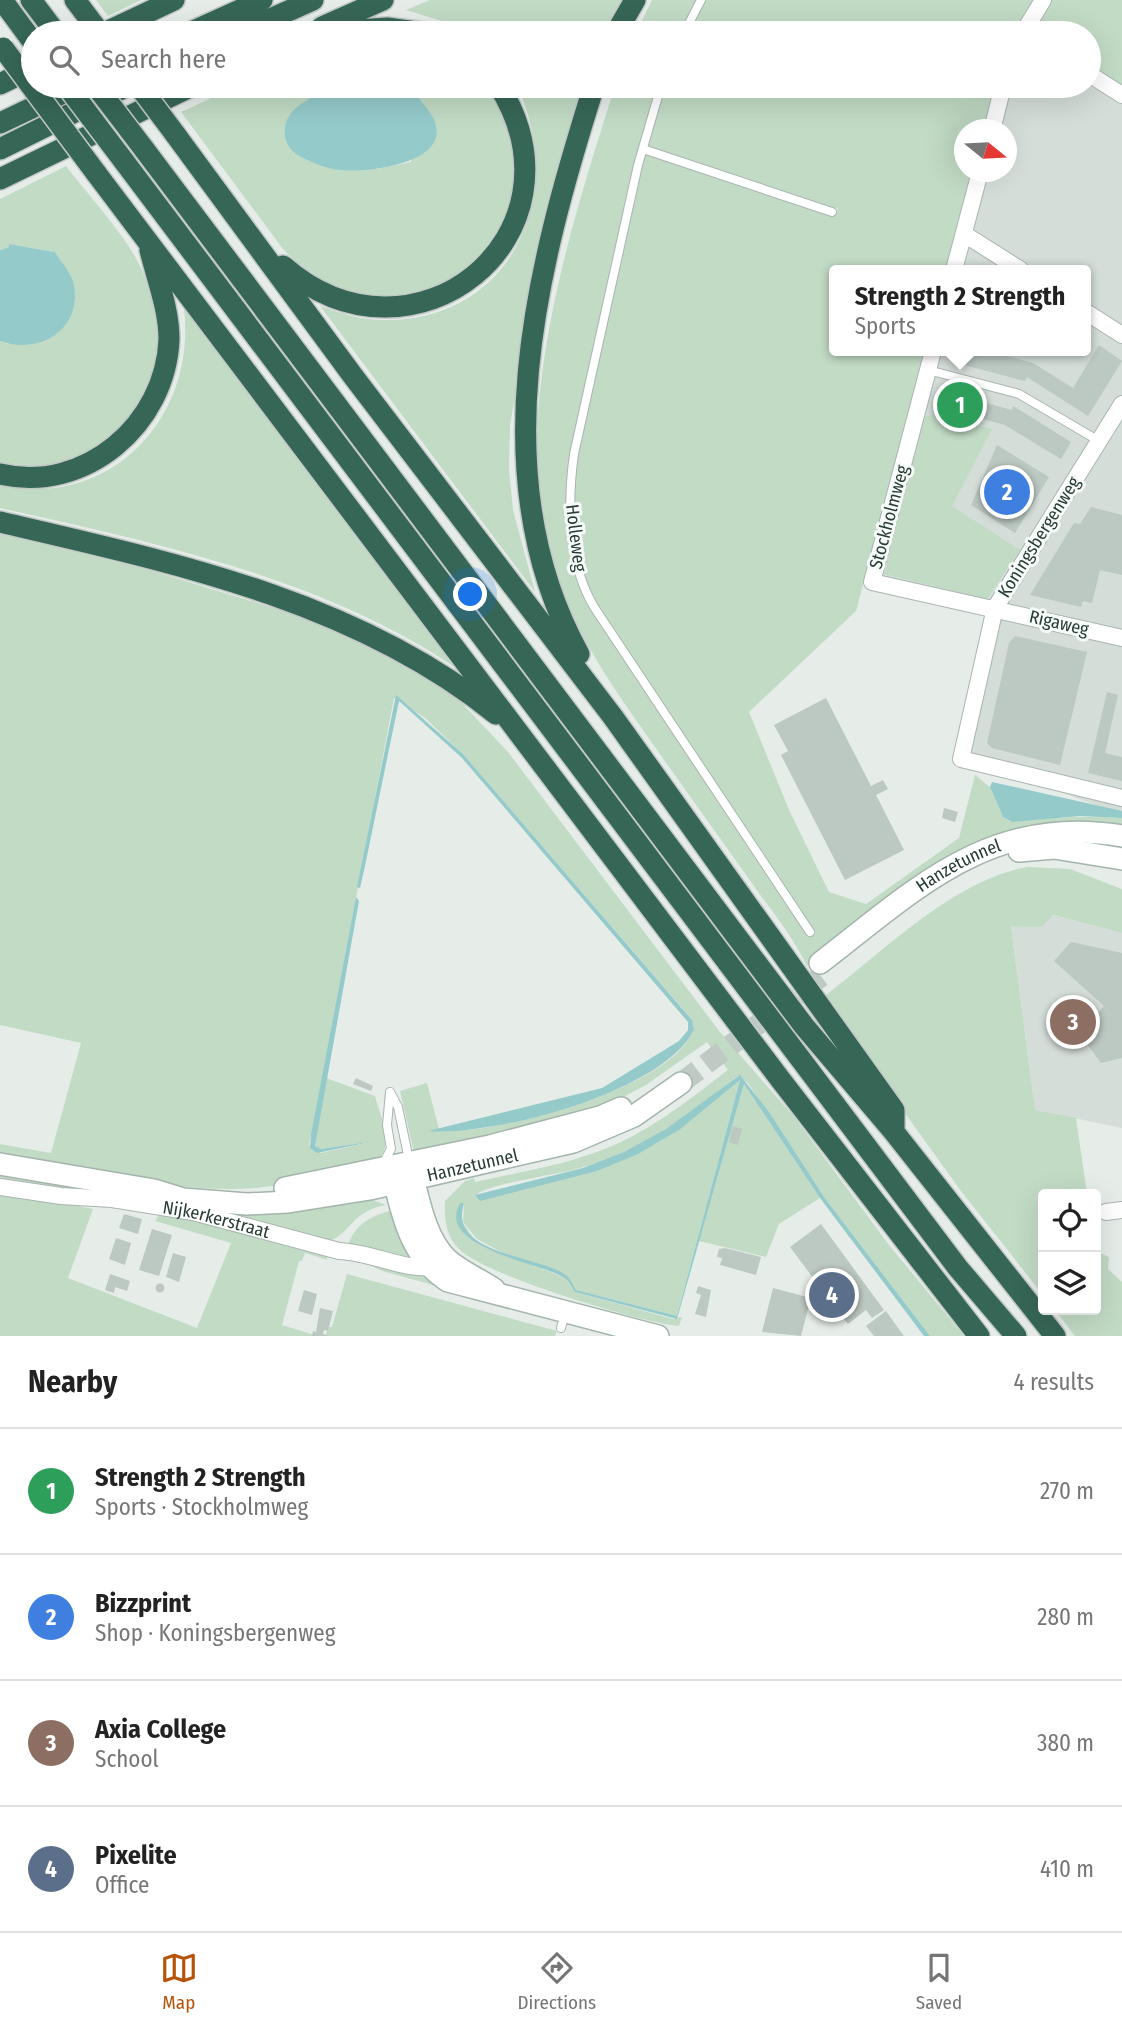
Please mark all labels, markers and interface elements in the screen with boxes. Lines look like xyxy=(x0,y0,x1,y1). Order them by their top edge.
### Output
search box xyxy=(21,21,1101,98)
icon: search xyxy=(45,41,83,79)
text: Search here xyxy=(101,44,226,75)
north arrow xyxy=(954,119,1017,182)
popup xyxy=(829,265,1091,356)
text: Strength 2 Strength xyxy=(855,281,1065,312)
text: Sports xyxy=(855,312,916,340)
pin: 1 xyxy=(937,379,983,431)
street label: Stockholmweg xyxy=(865,462,914,571)
pin: 2 xyxy=(984,466,1030,518)
street label: Koningsbergenweg xyxy=(993,472,1085,602)
street label: Holleweg xyxy=(561,503,591,574)
your location xyxy=(453,577,487,611)
street label: Rigaweg xyxy=(1027,605,1091,641)
street label: Hanzetunnel xyxy=(912,834,1004,897)
pin: 3 xyxy=(1050,996,1096,1048)
street label: Hanzetunnel xyxy=(425,1144,521,1186)
map controls xyxy=(1038,1189,1101,1315)
button: locate xyxy=(1038,1189,1101,1252)
street label: Nijkerkerstraat xyxy=(161,1196,272,1243)
button: layers xyxy=(1038,1252,1101,1315)
pin: 4 xyxy=(809,1269,855,1321)
text: Nearby xyxy=(28,1364,117,1400)
text: 4 results xyxy=(1013,1368,1094,1396)
text: Strength 2 Strength xyxy=(95,1462,306,1493)
text: 1 xyxy=(46,1477,56,1505)
text: 270 m xyxy=(1040,1477,1094,1505)
text: Sports · Stockholmweg xyxy=(95,1493,308,1521)
text: Bizzprint xyxy=(95,1588,191,1619)
text: 2 xyxy=(46,1603,56,1631)
text: 280 m xyxy=(1037,1603,1094,1631)
text: Shop · Koningsbergenweg xyxy=(95,1619,335,1647)
text: Axia College xyxy=(95,1714,226,1745)
text: 3 xyxy=(46,1729,56,1757)
text: 380 m xyxy=(1037,1729,1094,1757)
text: School xyxy=(95,1745,159,1773)
text: Pixelite xyxy=(95,1840,177,1871)
text: 4 xyxy=(45,1855,57,1883)
text: 410 m xyxy=(1040,1855,1094,1883)
text: Office xyxy=(95,1871,149,1899)
tab: Map xyxy=(160,1949,198,2014)
tab: Directions xyxy=(518,1949,596,2014)
tab: Saved xyxy=(916,1949,962,2014)

